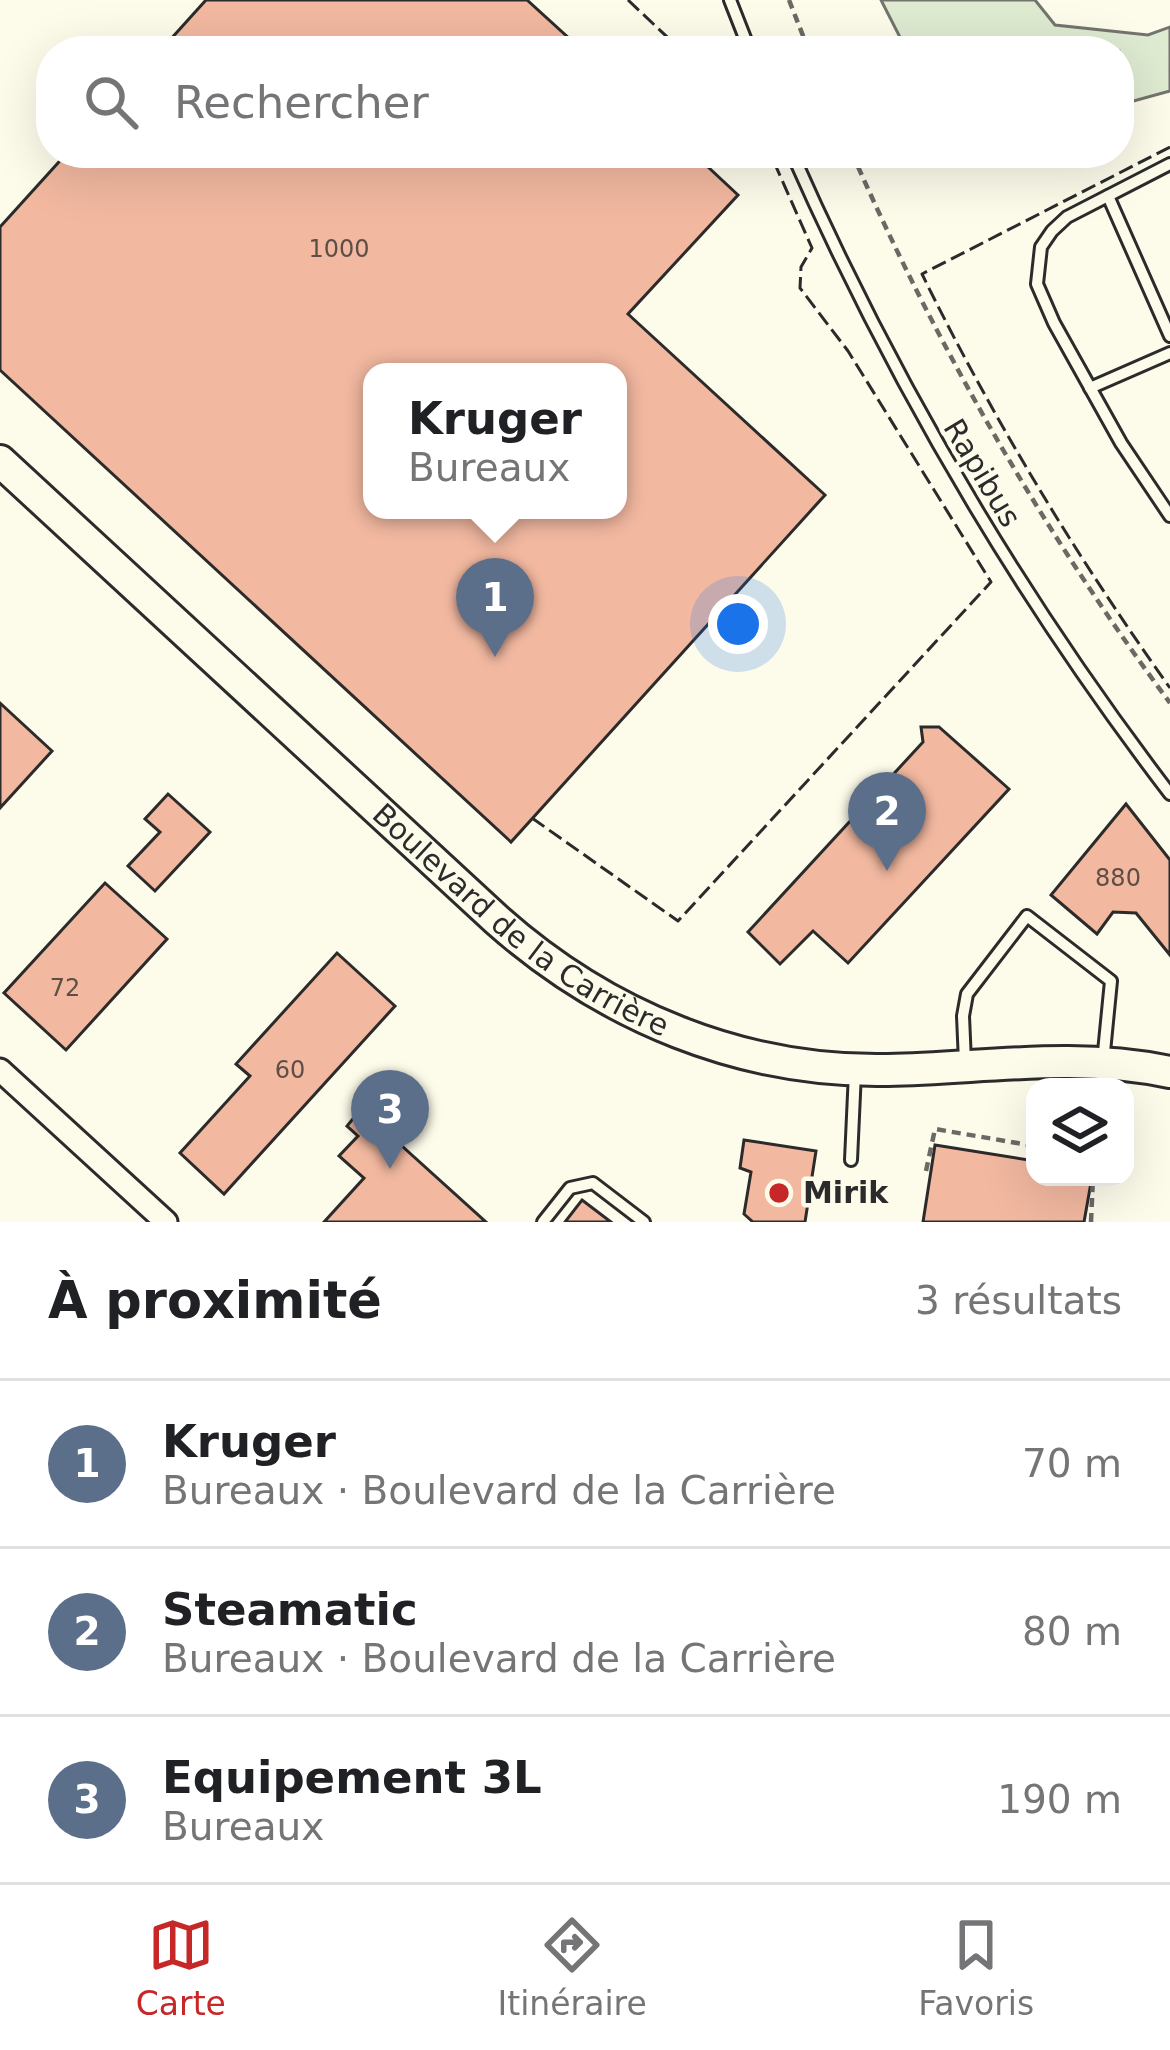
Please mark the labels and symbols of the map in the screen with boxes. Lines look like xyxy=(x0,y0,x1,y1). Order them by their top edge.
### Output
house number: 1000 xyxy=(308,235,370,263)
street label: Rapibus xyxy=(937,412,1028,533)
pin: 1 xyxy=(456,558,534,657)
your location xyxy=(708,594,768,654)
pin: 2 xyxy=(848,772,926,871)
street label: Boulevard de la Carrière xyxy=(366,796,674,1043)
house number: 880 xyxy=(1095,864,1141,892)
house number: 72 xyxy=(50,974,80,1002)
house number: 60 xyxy=(275,1056,305,1084)
pin: 3 xyxy=(351,1070,429,1169)
place label: Mirik xyxy=(803,1175,889,1210)
marker: Mirik xyxy=(766,1180,792,1206)

